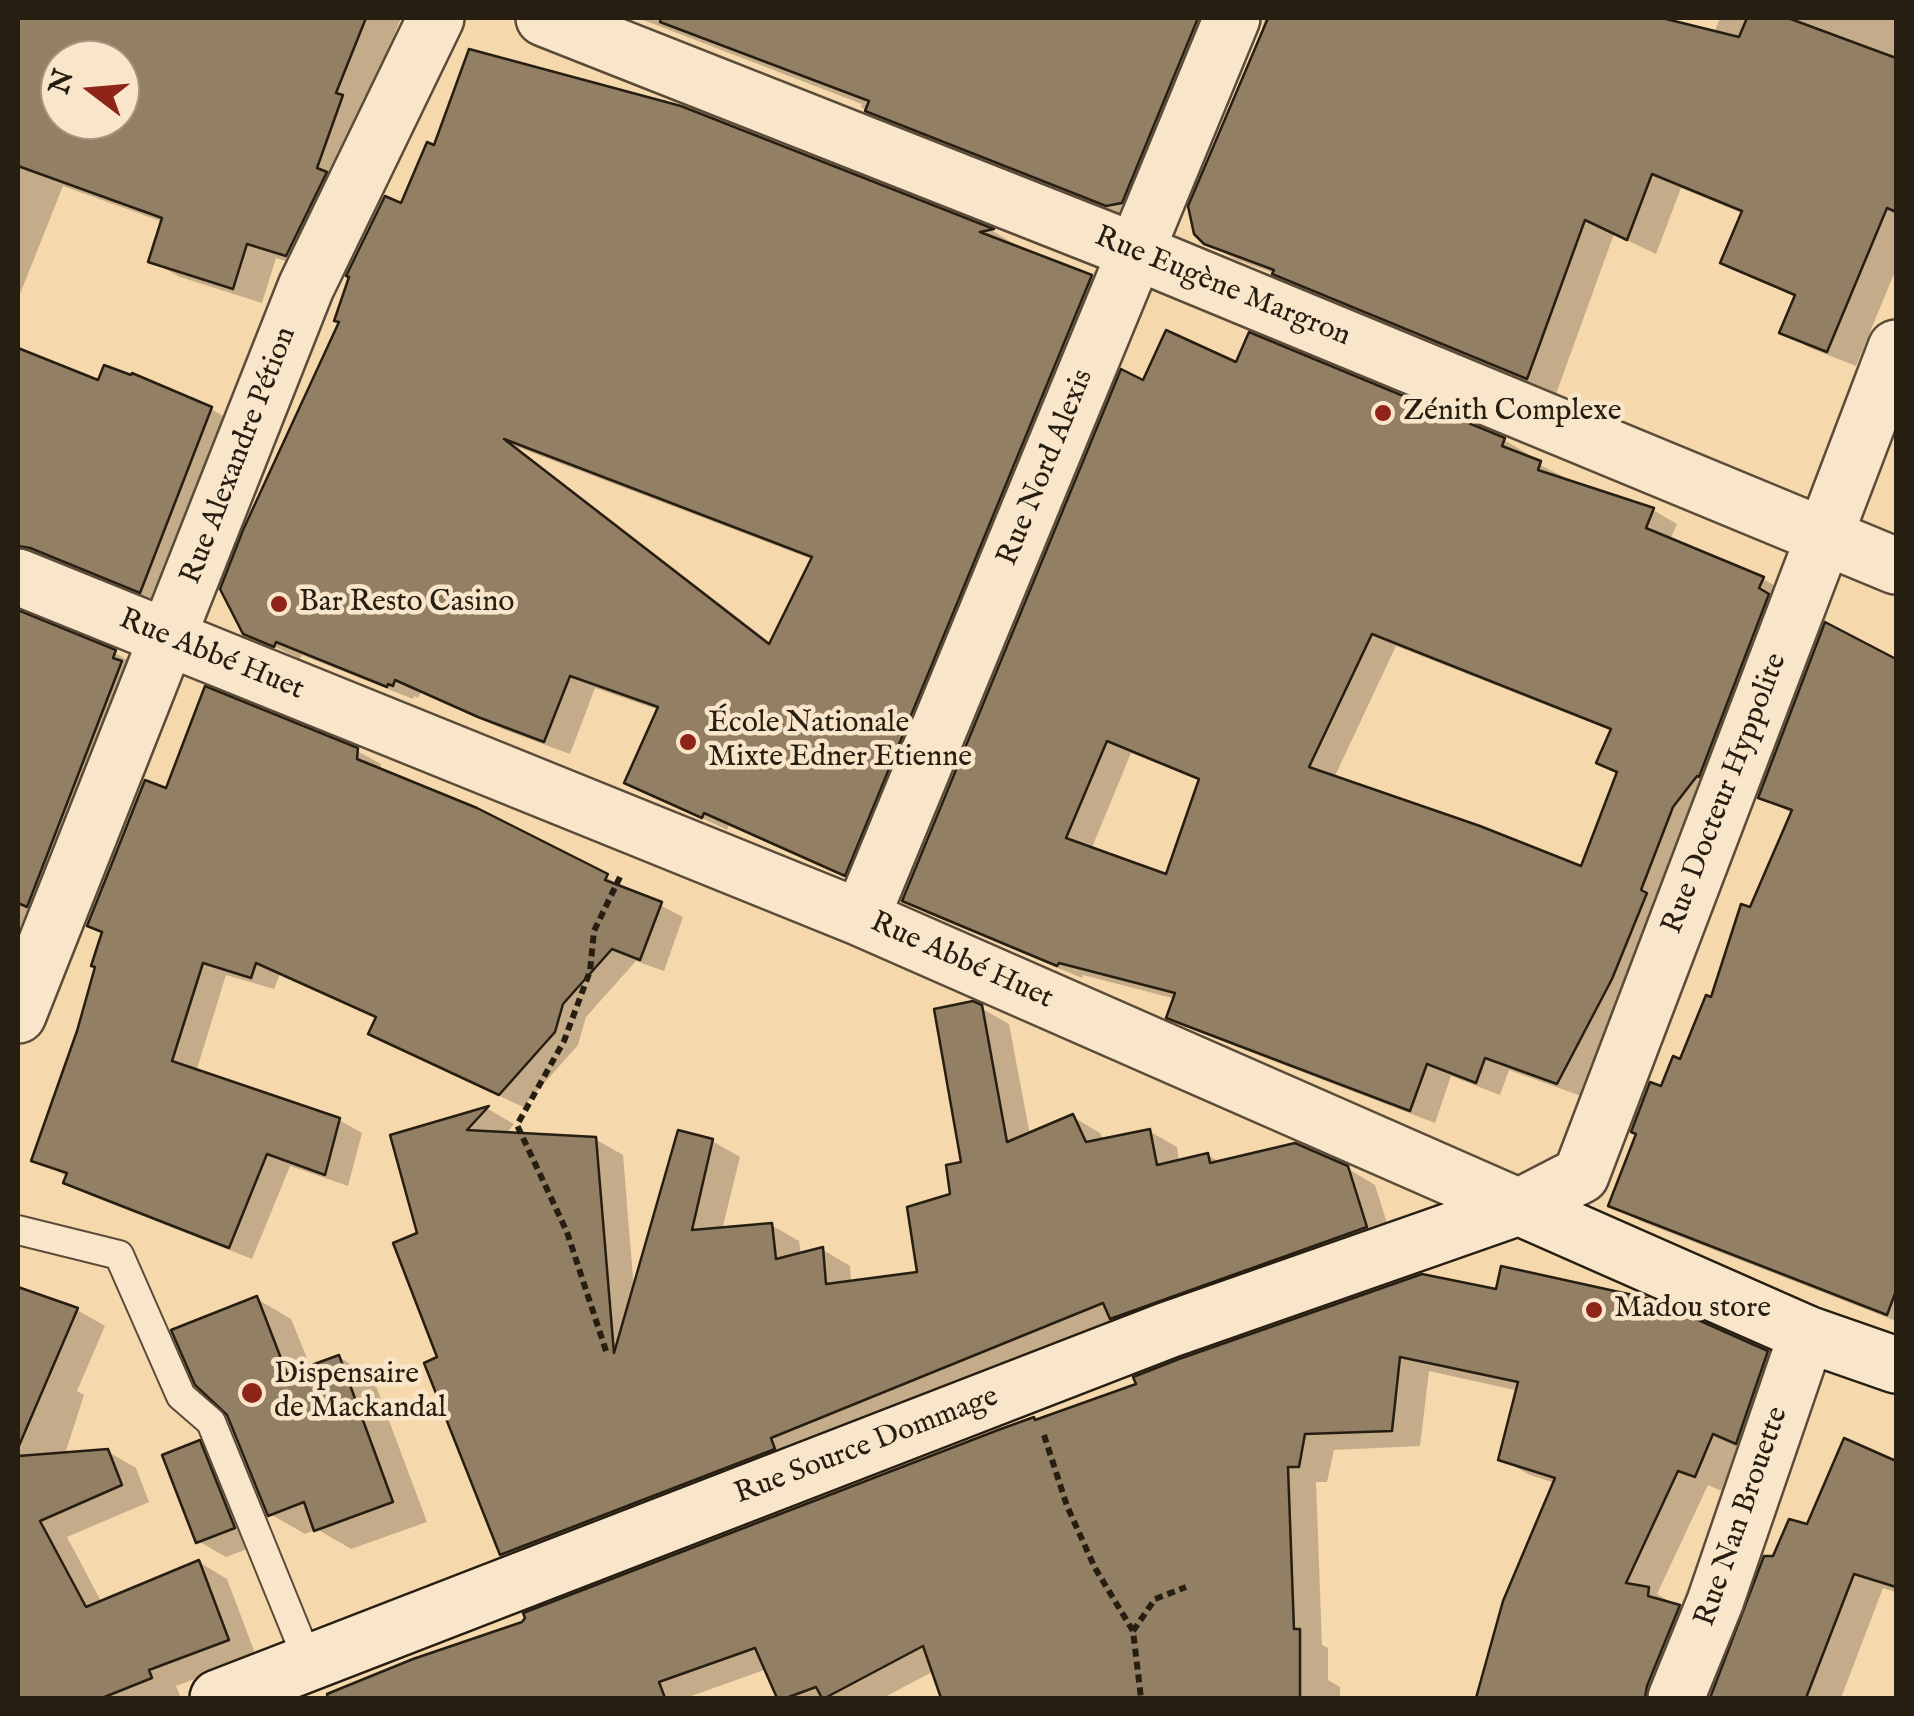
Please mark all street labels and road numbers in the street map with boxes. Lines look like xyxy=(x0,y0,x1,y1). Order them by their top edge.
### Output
street label: Rue Eugène Margron xyxy=(1089,220,1355,356)
street label: Rue Alexandre Pétion xyxy=(174,322,306,590)
street label: Rue Nord Alexis xyxy=(991,365,1103,571)
street label: Rue Abbé Huet xyxy=(113,603,309,709)
street label: Rue Docteur Hyppolite xyxy=(1656,649,1796,939)
street label: Rue Abbé Huet xyxy=(864,906,1058,1018)
street label: Rue Source Dommage xyxy=(730,1380,1004,1514)
street label: Rue Nan Brouette xyxy=(1689,1403,1797,1631)

